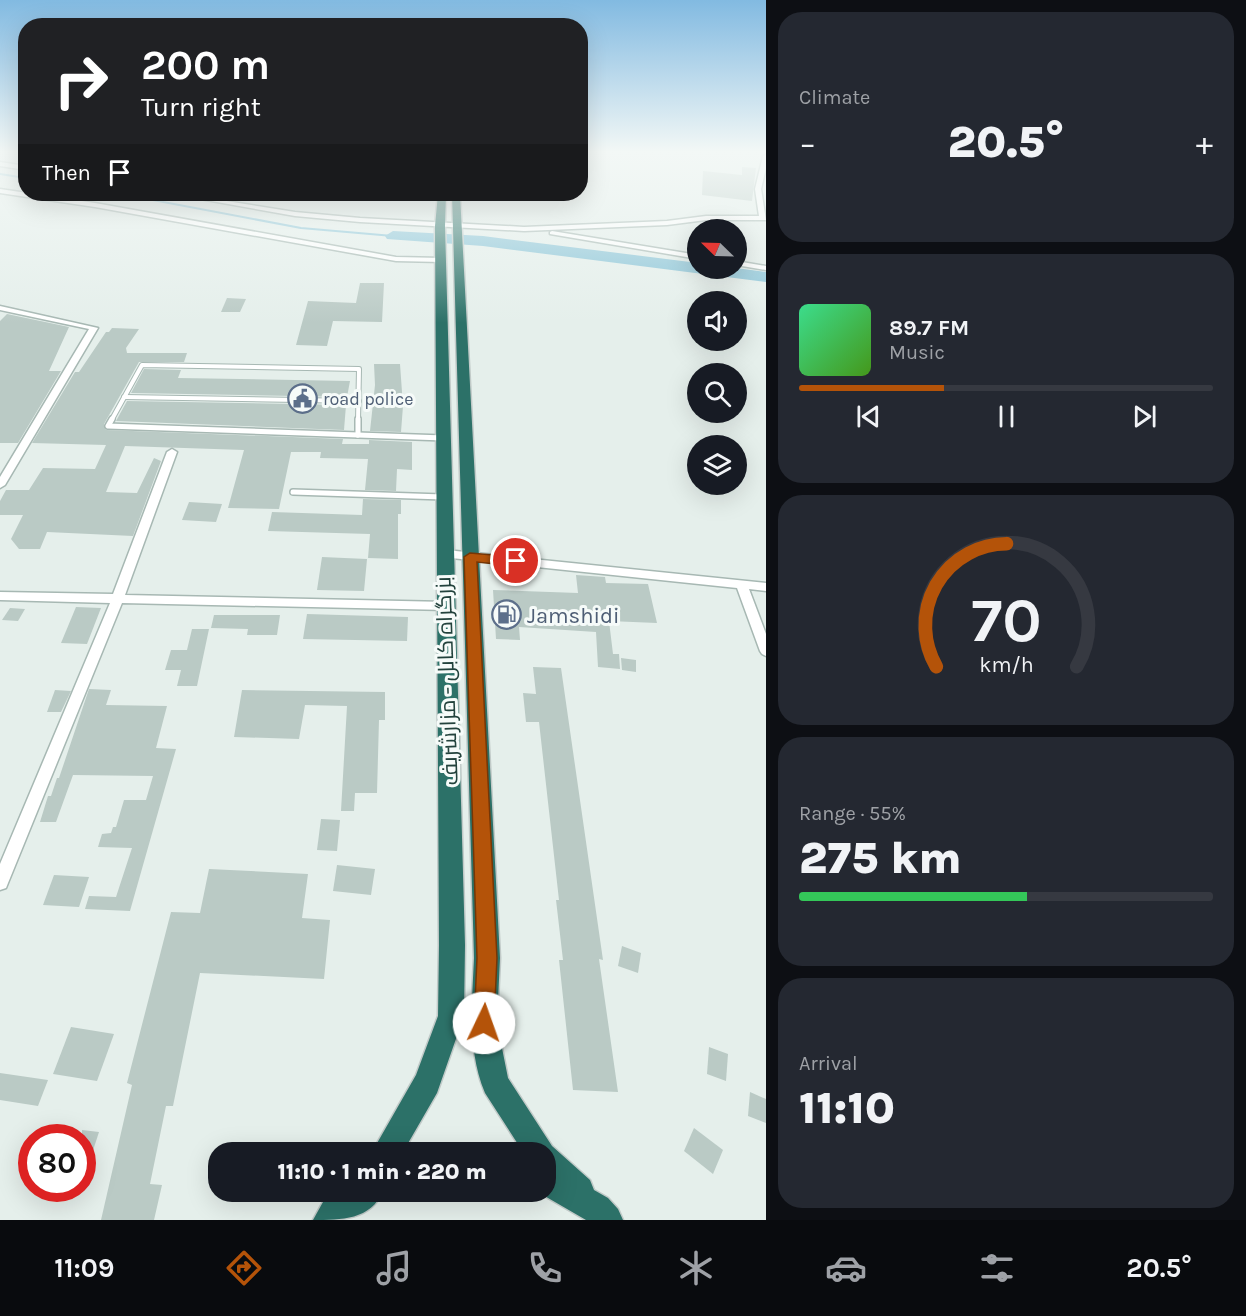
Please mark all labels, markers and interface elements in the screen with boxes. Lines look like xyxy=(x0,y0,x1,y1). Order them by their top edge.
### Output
text: 200 m xyxy=(141,40,270,90)
icon: right xyxy=(42,42,120,120)
text: Climate xyxy=(799,86,870,109)
text: Turn right xyxy=(141,91,261,123)
text: 20.5° xyxy=(948,116,1064,168)
text: − xyxy=(799,124,816,162)
text: + xyxy=(1196,124,1213,162)
icon: arrive xyxy=(103,156,136,189)
text: Then xyxy=(42,160,91,186)
north arrow xyxy=(687,219,747,279)
map controls xyxy=(687,219,747,495)
button: sound xyxy=(687,291,747,351)
text: 89.7 FM xyxy=(889,315,969,341)
text: Music xyxy=(889,341,945,364)
button: search xyxy=(687,363,747,423)
public building icon: road police xyxy=(286,383,318,415)
place label: road police xyxy=(323,388,414,410)
icon: previous xyxy=(852,400,885,433)
icon: pause xyxy=(990,400,1023,433)
icon: next xyxy=(1128,400,1161,433)
button: layers xyxy=(687,435,747,495)
pin xyxy=(490,535,541,586)
icon: arrive xyxy=(499,544,532,577)
street label: بزرگراه کابل - مزارشریف xyxy=(430,576,464,786)
text: 70 xyxy=(971,584,1041,657)
fuel station icon: Jamshidi xyxy=(490,599,522,631)
place label: Jamshidi xyxy=(527,603,620,629)
text: km/h xyxy=(979,652,1033,677)
text: Range · 55% xyxy=(799,802,906,825)
text: 275 km xyxy=(799,832,962,884)
position arrow xyxy=(452,991,516,1055)
text: Arrival xyxy=(799,1052,858,1075)
text: 11:10 xyxy=(799,1082,895,1134)
speed limit sign: 80 xyxy=(18,1124,96,1202)
text: 11:10 · 1 min · 220 m xyxy=(277,1159,487,1185)
icon: directions xyxy=(223,1247,265,1289)
icon: music xyxy=(373,1247,415,1289)
icon: phone xyxy=(524,1247,566,1289)
icon: climate xyxy=(675,1247,717,1289)
icon: car xyxy=(825,1247,867,1289)
icon: filters xyxy=(976,1247,1018,1289)
text: 11:09 xyxy=(54,1252,114,1284)
text: 20.5° xyxy=(1126,1252,1192,1284)

